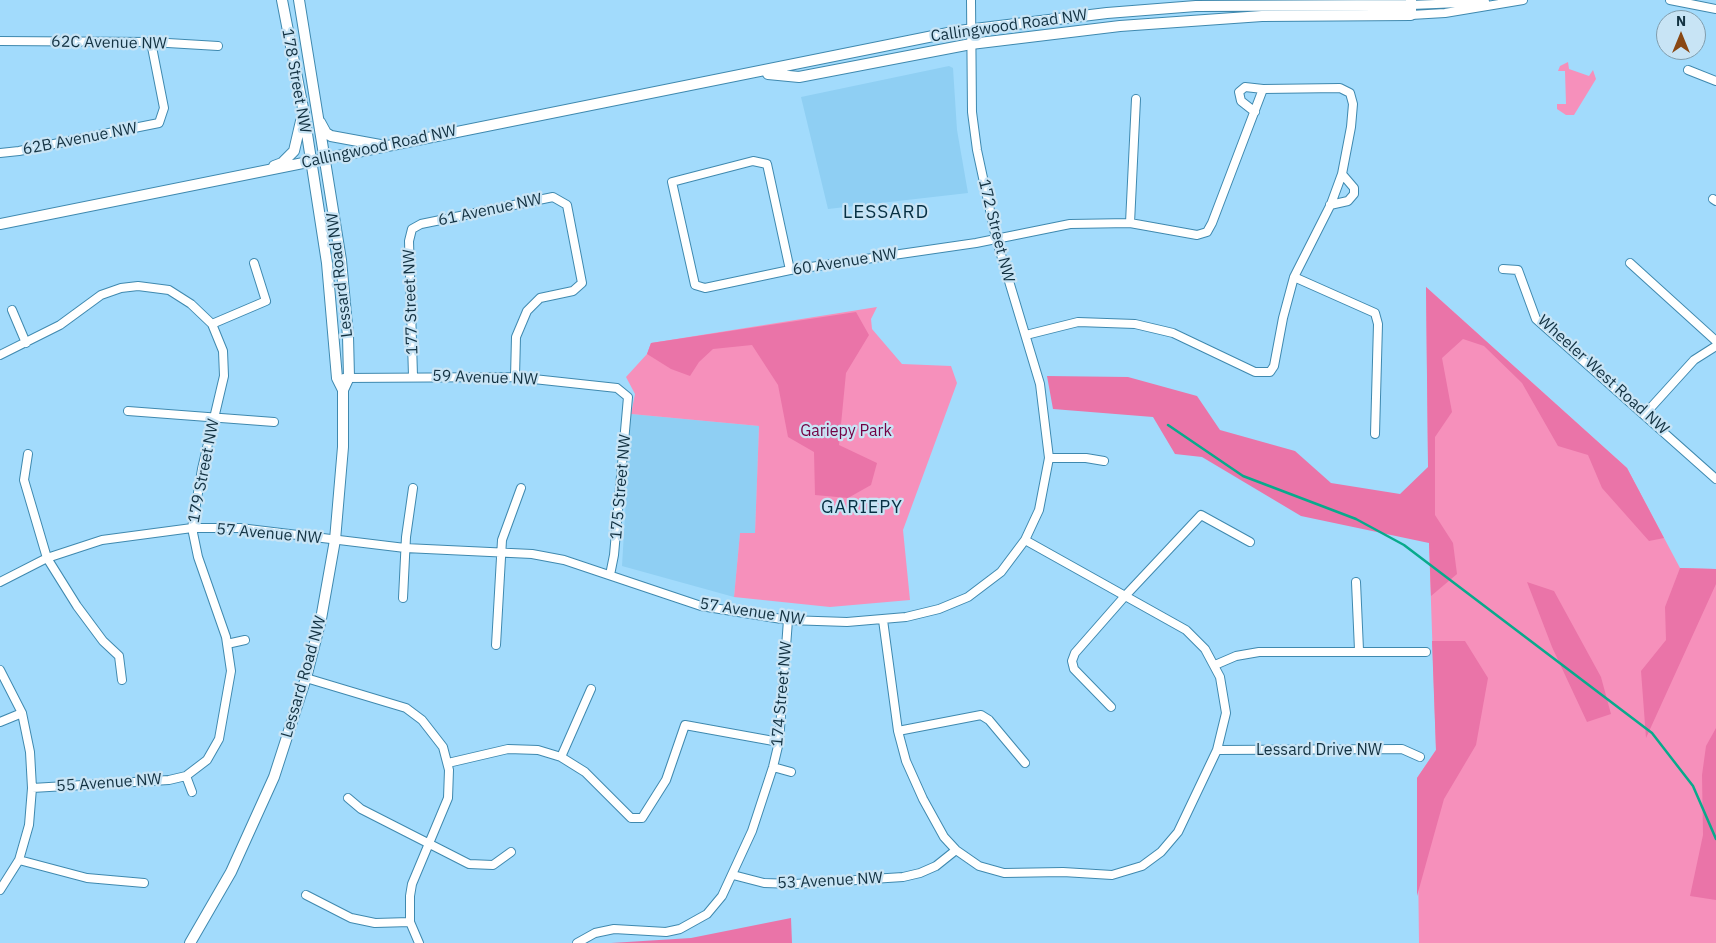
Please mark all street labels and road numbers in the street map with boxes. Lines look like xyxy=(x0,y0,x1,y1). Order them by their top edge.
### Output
street label: Callingwood Road NW xyxy=(929,5,1089,47)
street label: 178 Street NW xyxy=(277,27,315,135)
street label: 62C Avenue NW xyxy=(51,32,167,54)
street label: 62B Avenue NW xyxy=(21,118,139,160)
street label: Callingwood Road NW xyxy=(300,121,458,173)
street label: 172 Street NW xyxy=(974,177,1018,285)
street label: 61 Avenue NW xyxy=(436,190,544,230)
street label: Lessard Road NW xyxy=(323,211,357,339)
street label: 60 Avenue NW xyxy=(791,244,899,280)
street label: 177 Street NW xyxy=(400,249,422,355)
street label: Wheeler West Road NW xyxy=(1534,311,1672,439)
street label: 59 Avenue NW xyxy=(432,367,538,389)
street label: 179 Street NW xyxy=(184,417,224,525)
street label: 175 Street NW xyxy=(607,433,635,541)
street label: 57 Avenue NW xyxy=(215,520,323,548)
street label: 57 Avenue NW xyxy=(698,594,806,630)
street label: Lessard Road NW xyxy=(277,614,331,740)
street label: 174 Street NW xyxy=(768,640,796,748)
street label: Lessard Drive NW xyxy=(1256,740,1382,760)
street label: 55 Avenue NW xyxy=(56,770,162,796)
street label: 53 Avenue NW xyxy=(777,869,883,893)

